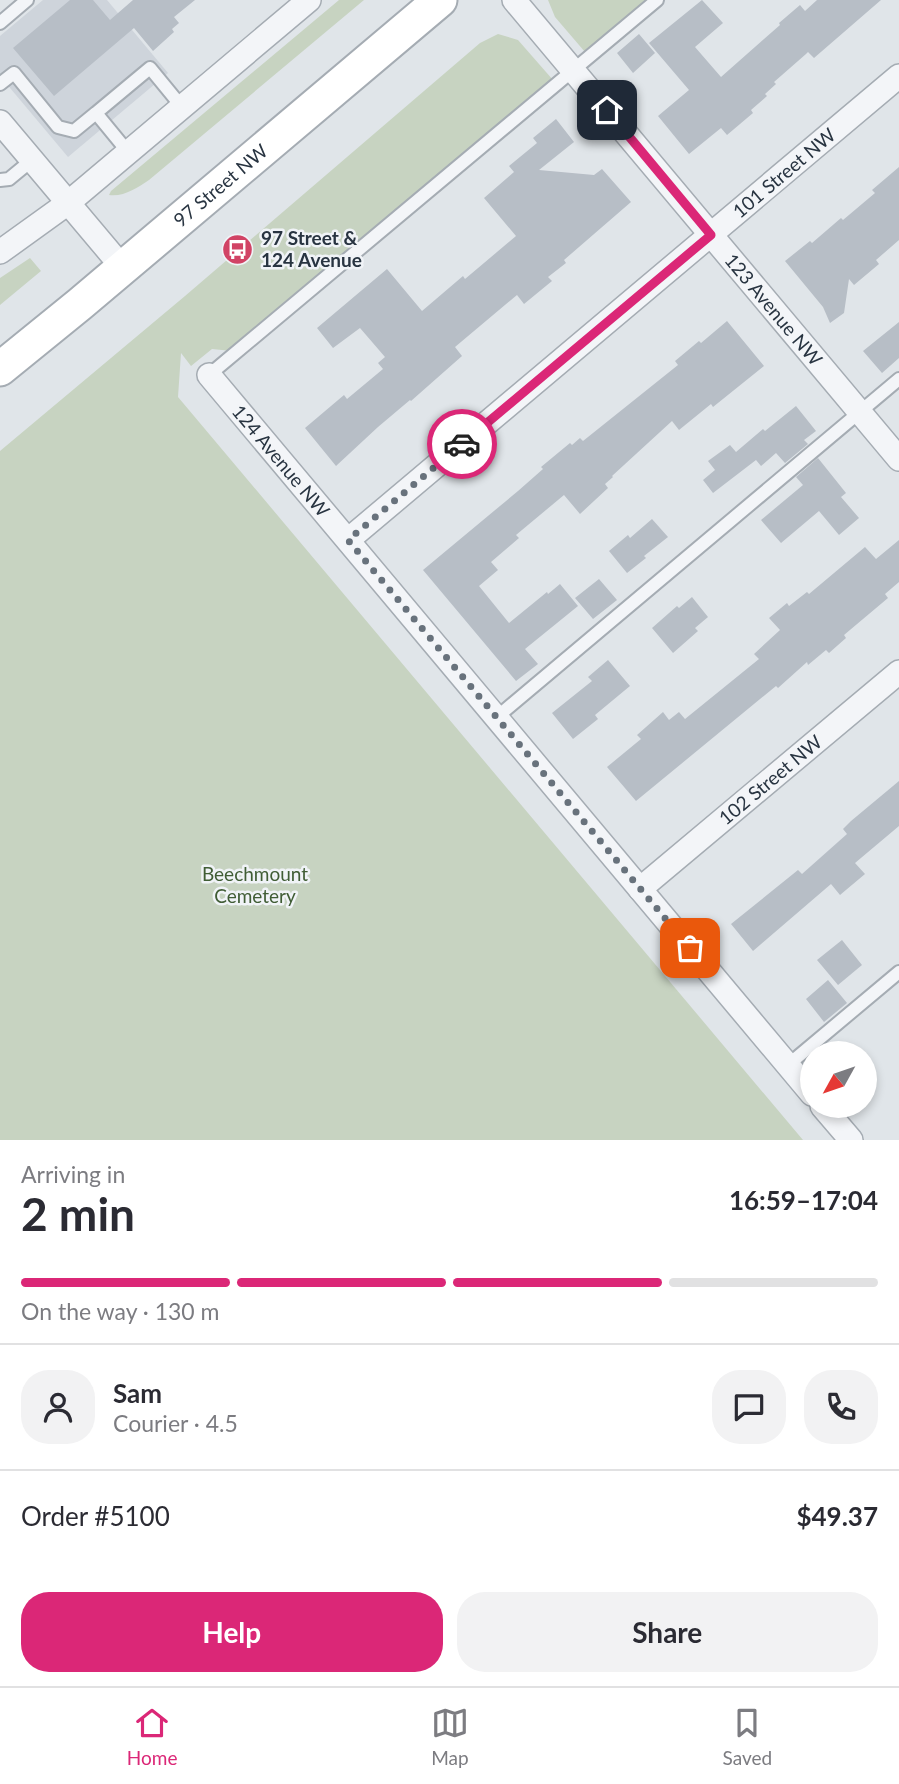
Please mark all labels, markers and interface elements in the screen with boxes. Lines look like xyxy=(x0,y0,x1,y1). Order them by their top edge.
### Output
pin xyxy=(577,80,637,140)
icon: home xyxy=(588,91,626,129)
street label: 101 Street NW xyxy=(728,123,840,222)
street label: 97 Street NW xyxy=(168,139,272,231)
place label: 97 Street & 124 Avenue xyxy=(261,226,362,271)
bus stop icon: 97 Street & 124 Avenue xyxy=(221,232,255,266)
street label: 123 Avenue NW xyxy=(720,248,828,370)
street label: 124 Avenue NW xyxy=(228,400,335,522)
courier xyxy=(427,409,497,479)
icon: car xyxy=(443,425,481,463)
street label: 102 Street NW xyxy=(714,730,826,829)
park label: Beechmount Cemetery xyxy=(202,862,308,907)
pin xyxy=(660,918,720,978)
icon: bag xyxy=(671,929,709,967)
north arrow xyxy=(800,1041,877,1118)
map controls xyxy=(800,1041,877,1118)
text: Arriving in xyxy=(21,1160,125,1188)
text: 16:59–17:04 xyxy=(729,1184,878,1216)
text: 2 min xyxy=(21,1186,135,1241)
text: On the way · 130 m xyxy=(21,1297,220,1325)
button: person xyxy=(21,1370,95,1444)
button: chat xyxy=(712,1370,786,1444)
button: phone xyxy=(804,1370,878,1444)
text: Sam xyxy=(113,1377,162,1409)
text: Courier · 4.5 xyxy=(113,1409,238,1437)
text: Order #5100 xyxy=(21,1500,170,1532)
text: $49.37 xyxy=(796,1500,878,1532)
button: Help xyxy=(21,1592,443,1672)
button: Share xyxy=(457,1592,878,1672)
tab: Home xyxy=(127,1704,177,1769)
tab: Map xyxy=(431,1704,469,1769)
tab: Saved xyxy=(723,1704,772,1769)

